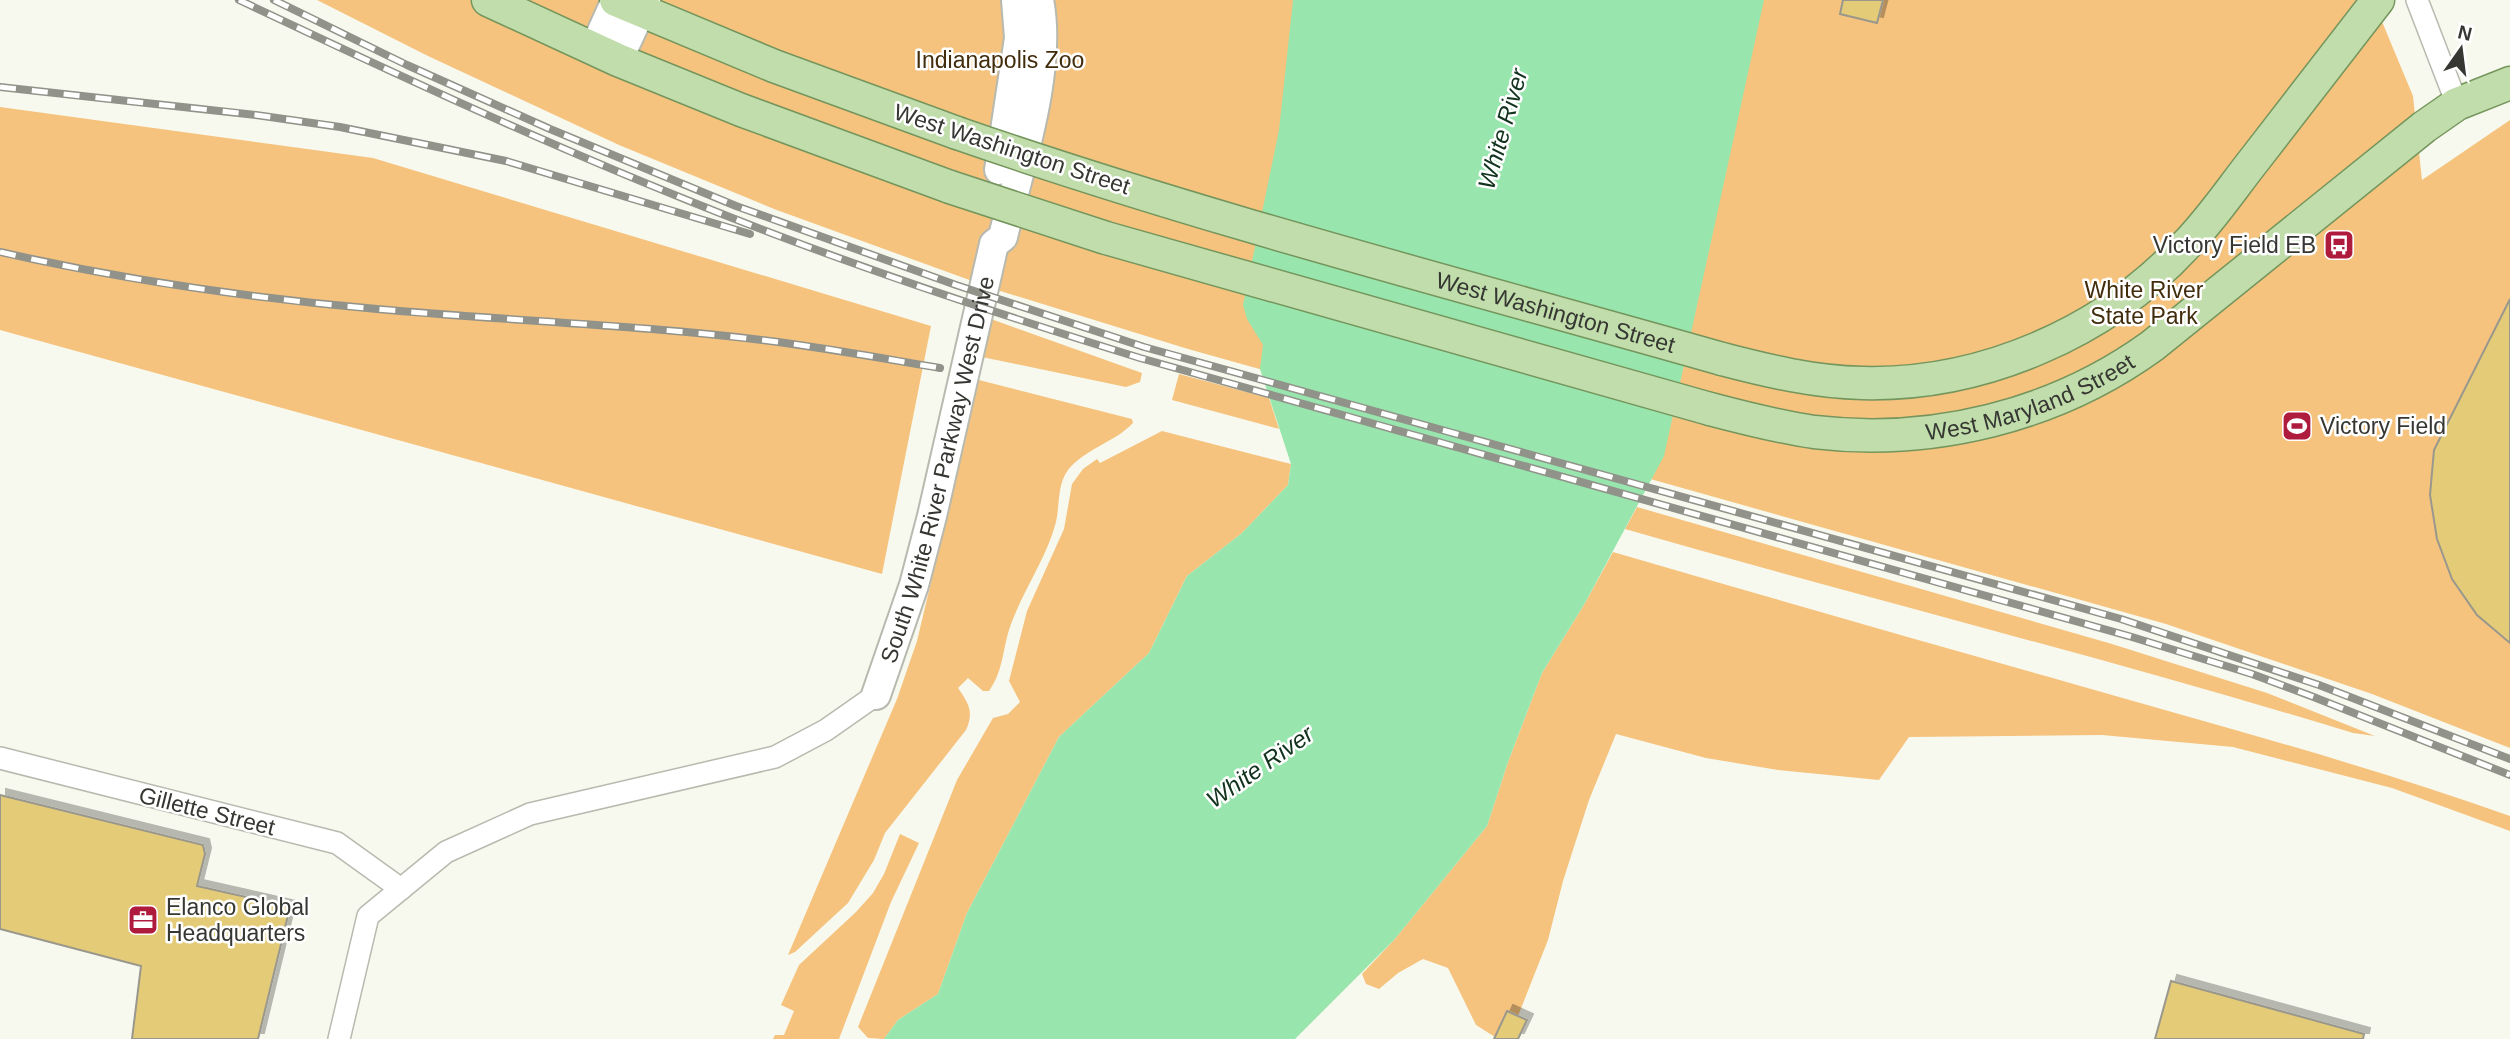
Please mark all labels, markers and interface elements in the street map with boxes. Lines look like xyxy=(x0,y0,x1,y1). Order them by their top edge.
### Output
north arrow xyxy=(2426,14,2496,84)
text: N xyxy=(2456,21,2474,45)
park label: Indianapolis Zoo xyxy=(916,47,1084,73)
water label: White River xyxy=(1472,65,1533,192)
street label: West Washington Street xyxy=(891,99,1134,200)
bus stop icon: Victory Field EB xyxy=(2322,228,2356,262)
place label: Victory Field EB xyxy=(2153,232,2316,258)
street label: West Washington Street xyxy=(1433,267,1679,358)
street label: South White River Parkway West Drive xyxy=(875,274,999,666)
park label: White River State Park xyxy=(2085,277,2204,329)
street label: West Maryland Street xyxy=(1924,348,2140,445)
sports icon: Victory Field xyxy=(2280,409,2314,443)
place label: Victory Field xyxy=(2320,413,2446,439)
water label: White River xyxy=(1201,719,1319,813)
street label: Gillette Street xyxy=(136,782,278,841)
place label: Elanco Global Headquarters xyxy=(166,894,309,946)
office icon: Elanco Global Headquarters xyxy=(126,903,160,937)

